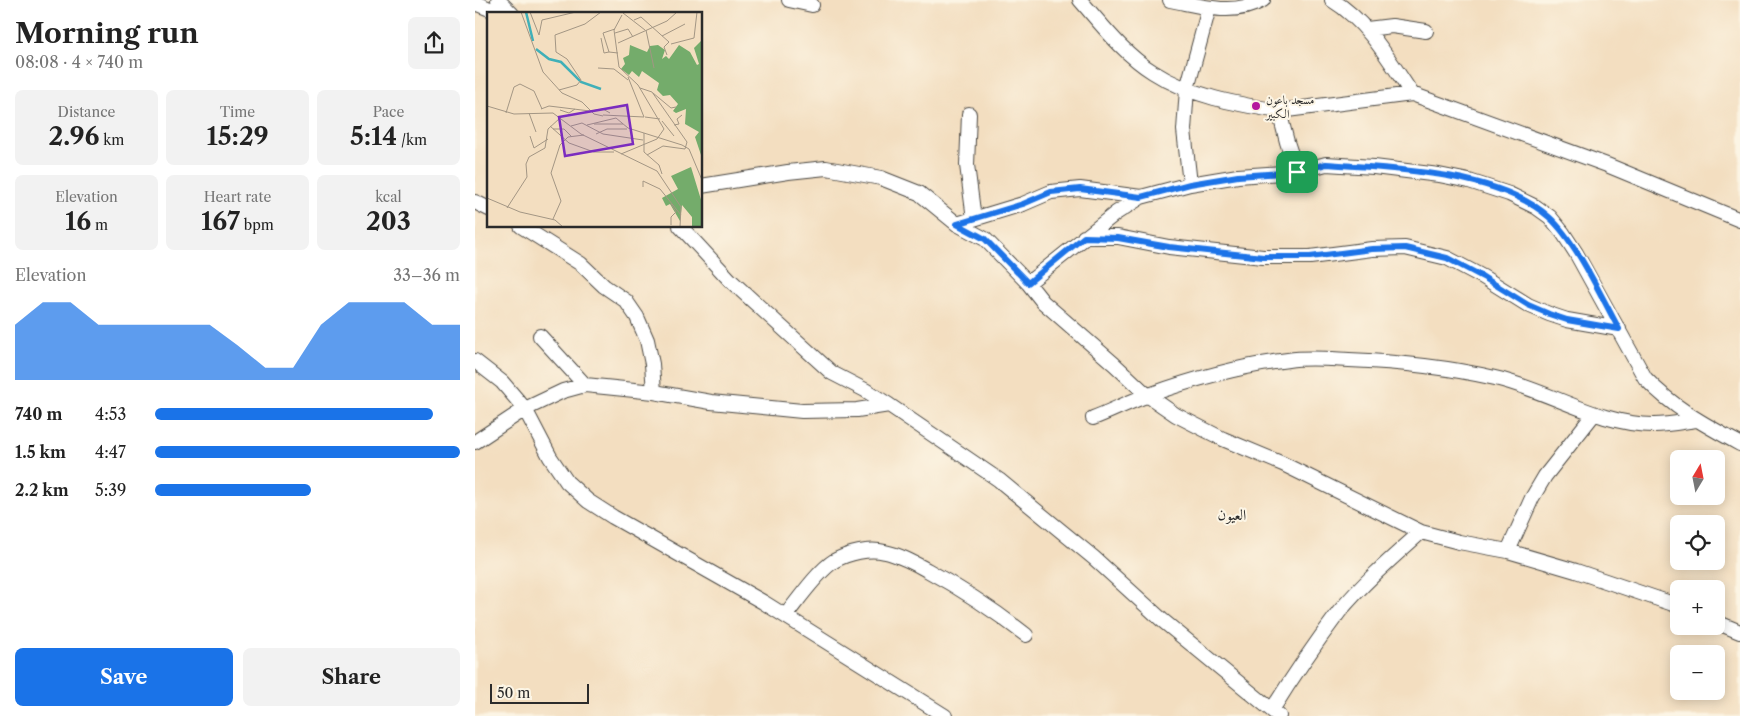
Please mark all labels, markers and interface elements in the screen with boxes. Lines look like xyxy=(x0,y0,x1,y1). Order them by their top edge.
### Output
inset map xyxy=(487,12,703,228)
text: Morning run xyxy=(15,16,199,50)
button: share xyxy=(408,17,460,69)
text: 08:08 · 4 × 740 m xyxy=(15,52,143,72)
place label: مسجد باعون الكبير xyxy=(1264,92,1315,121)
marker: مسجد باعون الكبير xyxy=(1250,100,1262,112)
text: Distance xyxy=(58,103,115,121)
text: Time xyxy=(220,103,255,121)
text: Pace xyxy=(373,103,404,121)
text: 2.96 xyxy=(49,121,100,152)
text: 15:29 xyxy=(206,121,269,152)
text: 5:14 xyxy=(350,121,397,152)
text: km xyxy=(100,131,124,149)
text: /km xyxy=(397,131,427,149)
pin xyxy=(1276,151,1318,193)
icon: arrive xyxy=(1283,158,1311,186)
text: Elevation xyxy=(55,188,118,206)
text: Heart rate xyxy=(204,188,271,206)
text: kcal xyxy=(375,188,402,206)
text: 16 xyxy=(65,206,91,237)
text: 167 xyxy=(201,206,240,237)
text: 203 xyxy=(366,206,411,237)
text: m xyxy=(91,216,108,234)
text: bpm xyxy=(240,216,274,234)
text: Elevation xyxy=(15,265,86,285)
text: 33–36 m xyxy=(393,265,460,285)
text: 740 m xyxy=(15,404,62,424)
text: 4:53 xyxy=(95,404,126,424)
text: 1.5 km xyxy=(15,442,66,462)
text: 4:47 xyxy=(95,442,126,462)
north arrow xyxy=(1670,450,1725,505)
map controls xyxy=(1670,450,1725,700)
text: 2.2 km xyxy=(15,480,69,500)
text: 5:39 xyxy=(95,480,126,500)
district label: العيون xyxy=(1218,505,1246,524)
button: locate xyxy=(1670,515,1725,570)
button: + xyxy=(1670,580,1725,635)
button: − xyxy=(1670,645,1725,700)
button: Save xyxy=(15,648,233,706)
button: Share xyxy=(243,648,460,706)
scale bar xyxy=(490,681,589,704)
text: 50 m xyxy=(497,684,530,702)

